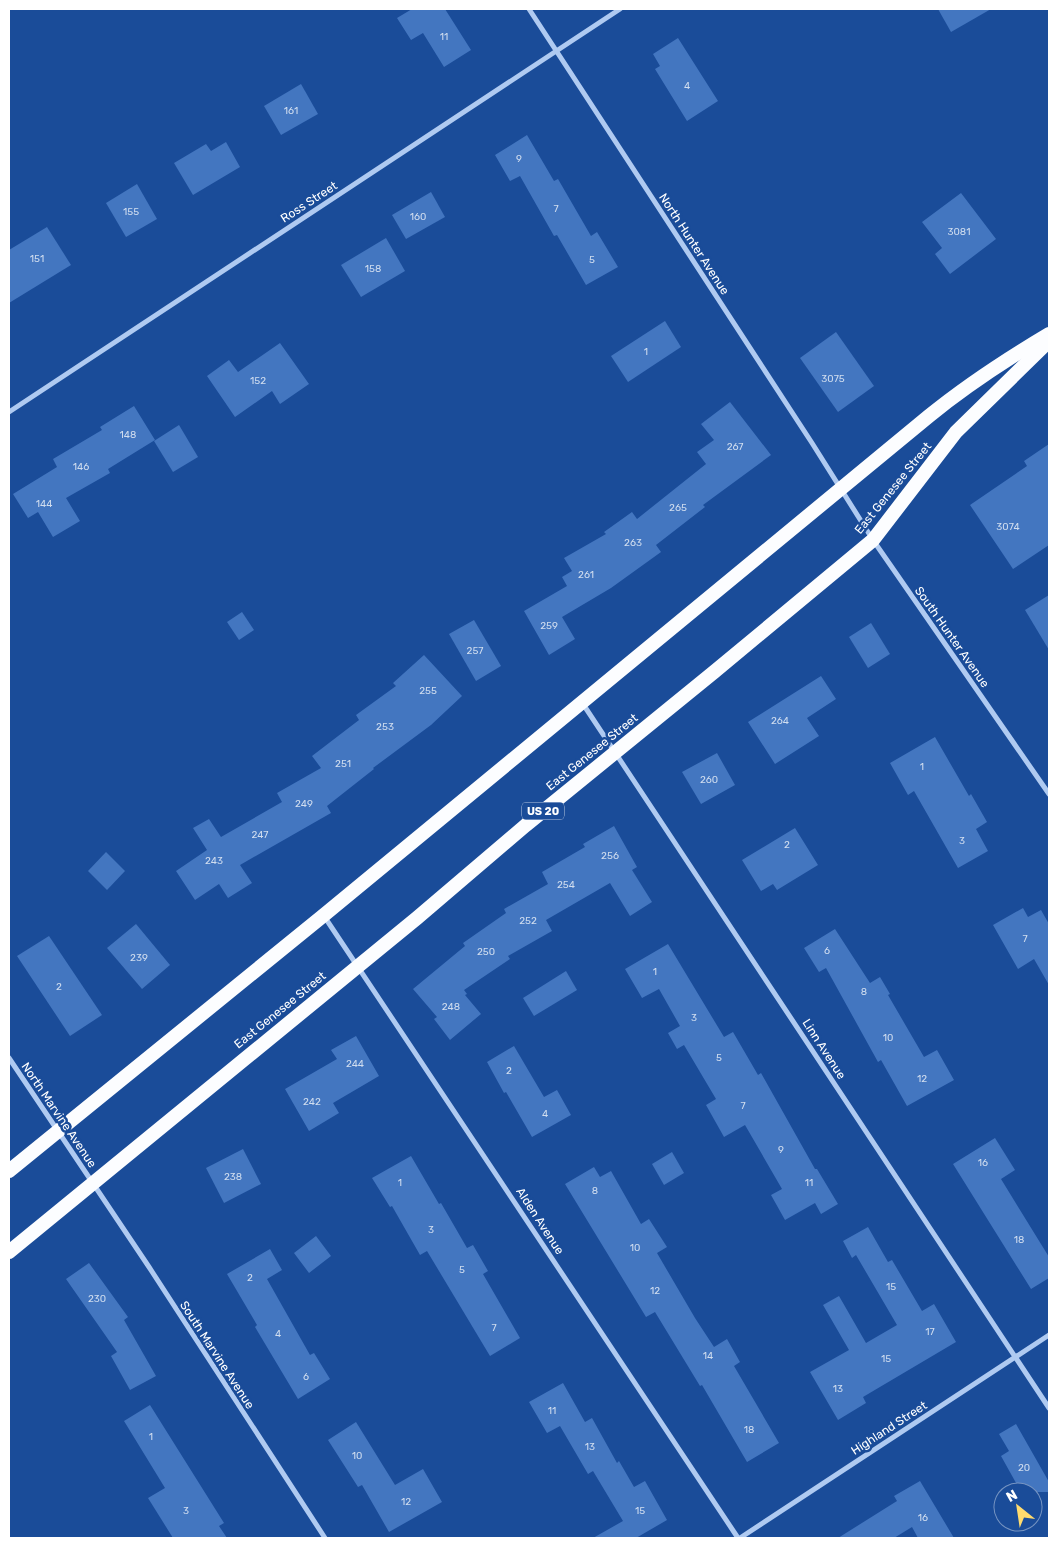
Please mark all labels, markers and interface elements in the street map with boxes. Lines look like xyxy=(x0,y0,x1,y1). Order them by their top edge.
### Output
house number: 11 xyxy=(440,31,448,43)
house number: 4 xyxy=(684,80,690,92)
house number: 161 xyxy=(284,105,298,117)
house number: 9 xyxy=(516,153,522,165)
street label: Ross Street xyxy=(278,178,340,225)
street label: North Hunter Avenue xyxy=(656,191,732,298)
house number: 7 xyxy=(553,203,559,215)
house number: 155 xyxy=(123,206,139,218)
house number: 160 xyxy=(410,211,426,223)
house number: 3081 xyxy=(948,226,971,238)
house number: 151 xyxy=(30,253,44,265)
house number: 5 xyxy=(589,254,595,266)
house number: 158 xyxy=(365,263,381,275)
house number: 1 xyxy=(644,346,648,358)
house number: 3075 xyxy=(821,373,845,385)
house number: 152 xyxy=(250,375,266,387)
house number: 148 xyxy=(120,429,136,441)
street label: East Genesee Street xyxy=(852,439,934,537)
house number: 267 xyxy=(727,441,743,453)
house number: 146 xyxy=(73,461,89,473)
house number: 144 xyxy=(36,498,52,510)
house number: 265 xyxy=(669,502,687,514)
house number: 3074 xyxy=(996,521,1020,533)
house number: 263 xyxy=(624,537,642,549)
house number: 261 xyxy=(578,569,594,581)
street label: South Hunter Avenue xyxy=(912,584,992,690)
house number: 259 xyxy=(540,620,558,632)
house number: 257 xyxy=(467,645,483,657)
house number: 255 xyxy=(419,685,437,697)
street label: East Genesee Street xyxy=(543,711,641,793)
house number: 264 xyxy=(771,715,789,727)
house number: 253 xyxy=(376,721,394,733)
house number: 251 xyxy=(335,758,351,770)
house number: 1 xyxy=(920,761,924,773)
house number: 260 xyxy=(700,774,718,786)
house number: 249 xyxy=(295,798,313,810)
road number: US 20 xyxy=(522,802,564,819)
house number: 247 xyxy=(252,829,268,841)
house number: 3 xyxy=(959,835,965,847)
house number: 2 xyxy=(784,839,790,851)
house number: 256 xyxy=(601,850,619,862)
house number: 243 xyxy=(205,855,223,867)
house number: 254 xyxy=(557,879,575,891)
house number: 252 xyxy=(519,915,537,927)
house number: 7 xyxy=(1022,933,1028,945)
house number: 6 xyxy=(824,945,830,957)
house number: 250 xyxy=(477,946,495,958)
house number: 239 xyxy=(130,952,148,964)
house number: 1 xyxy=(653,966,657,978)
street label: East Genesee Street xyxy=(231,969,329,1051)
house number: 2 xyxy=(56,981,62,993)
house number: 8 xyxy=(861,986,867,998)
house number: 248 xyxy=(442,1001,460,1013)
house number: 3 xyxy=(691,1012,697,1024)
street label: Linn Avenue xyxy=(799,1016,849,1082)
house number: 10 xyxy=(883,1032,893,1044)
house number: 5 xyxy=(716,1052,722,1064)
house number: 244 xyxy=(346,1058,364,1070)
street label: North Marvine Avenue xyxy=(19,1060,100,1170)
house number: 2 xyxy=(506,1065,512,1077)
house number: 12 xyxy=(917,1073,927,1085)
house number: 242 xyxy=(303,1096,321,1108)
house number: 7 xyxy=(740,1100,746,1112)
house number: 4 xyxy=(542,1108,548,1120)
house number: 9 xyxy=(778,1144,784,1156)
house number: 16 xyxy=(978,1157,988,1169)
house number: 238 xyxy=(224,1171,242,1183)
house number: 1 xyxy=(398,1177,402,1189)
house number: 11 xyxy=(805,1177,813,1189)
street label: Alden Avenue xyxy=(513,1185,567,1257)
house number: 8 xyxy=(592,1185,598,1197)
house number: 3 xyxy=(428,1224,434,1236)
house number: 18 xyxy=(1014,1234,1024,1246)
house number: 10 xyxy=(630,1242,640,1254)
house number: 5 xyxy=(459,1264,465,1276)
house number: 2 xyxy=(247,1272,253,1284)
house number: 15 xyxy=(886,1281,896,1293)
house number: 12 xyxy=(650,1285,660,1297)
house number: 230 xyxy=(88,1293,106,1305)
street label: South Marvine Avenue xyxy=(177,1299,257,1412)
house number: 7 xyxy=(491,1322,497,1334)
house number: 17 xyxy=(925,1326,935,1338)
house number: 4 xyxy=(275,1328,281,1340)
house number: 14 xyxy=(703,1350,713,1362)
house number: 15 xyxy=(881,1353,891,1365)
house number: 6 xyxy=(303,1371,309,1383)
house number: 13 xyxy=(833,1383,843,1395)
street label: Highland Street xyxy=(848,1398,930,1458)
house number: 11 xyxy=(548,1405,556,1417)
house number: 18 xyxy=(744,1424,754,1436)
house number: 1 xyxy=(149,1431,153,1443)
house number: 13 xyxy=(585,1441,595,1453)
house number: 10 xyxy=(352,1450,362,1462)
house number: 20 xyxy=(1018,1462,1030,1474)
north arrow xyxy=(993,1482,1043,1532)
text: N xyxy=(1003,1486,1020,1506)
house number: 12 xyxy=(401,1496,411,1508)
house number: 3 xyxy=(183,1505,189,1517)
house number: 15 xyxy=(635,1505,645,1517)
house number: 16 xyxy=(918,1512,928,1524)

